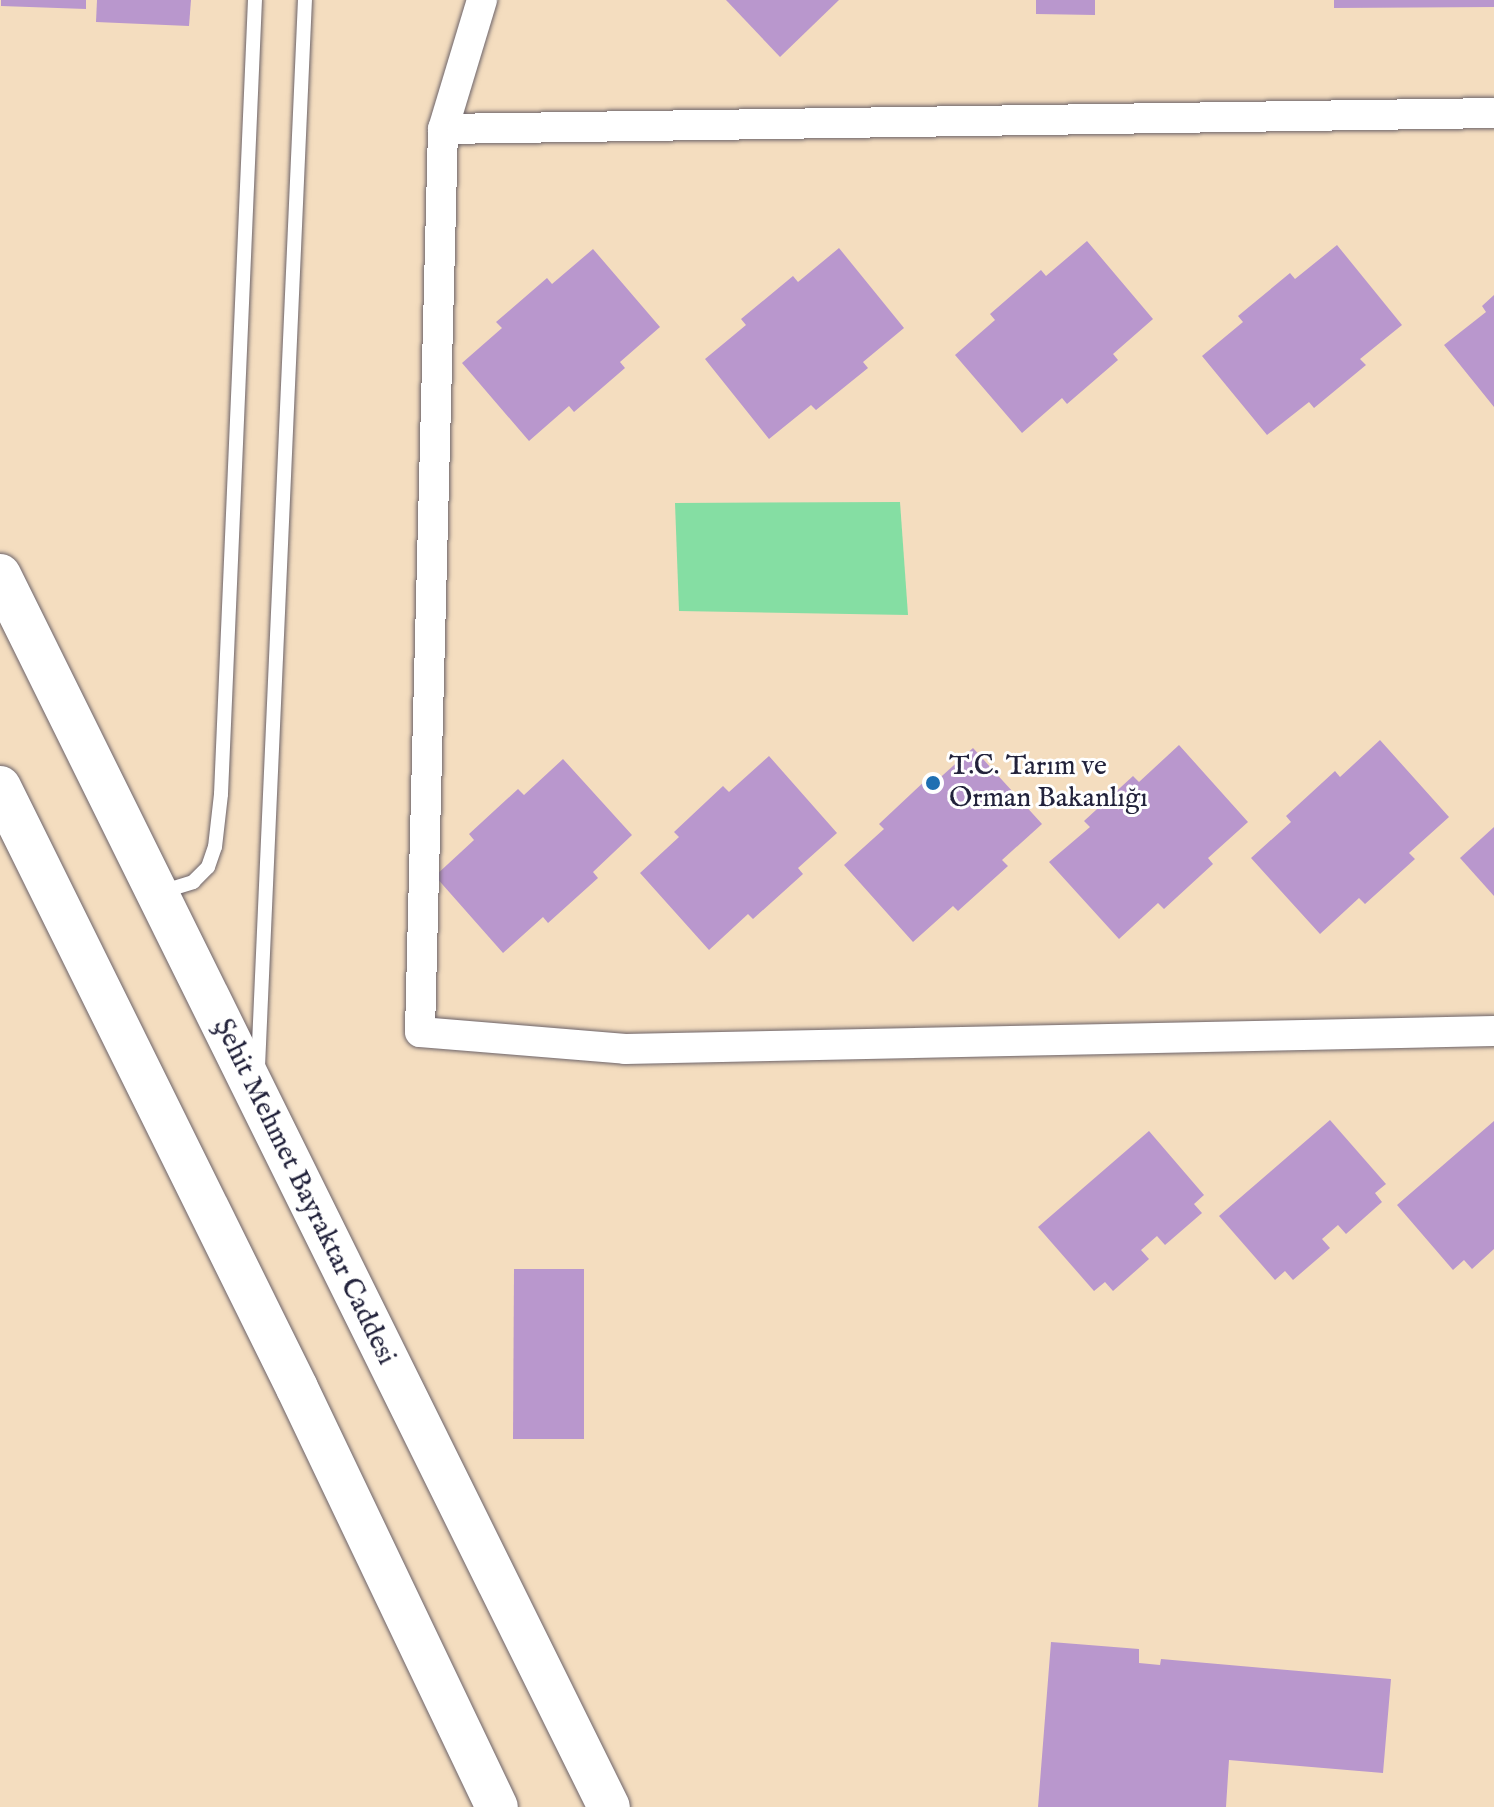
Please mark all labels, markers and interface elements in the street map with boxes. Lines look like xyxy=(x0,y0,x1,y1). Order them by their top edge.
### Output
place label: T.C. Tarım ve Orman Bakanlığı xyxy=(949,750,1148,816)
marker: T.C. Tarım ve Orman Bakanlığı xyxy=(924,774,942,792)
street label: Şehit Mehmet Bayraktar Caddesi xyxy=(205,1013,403,1371)

